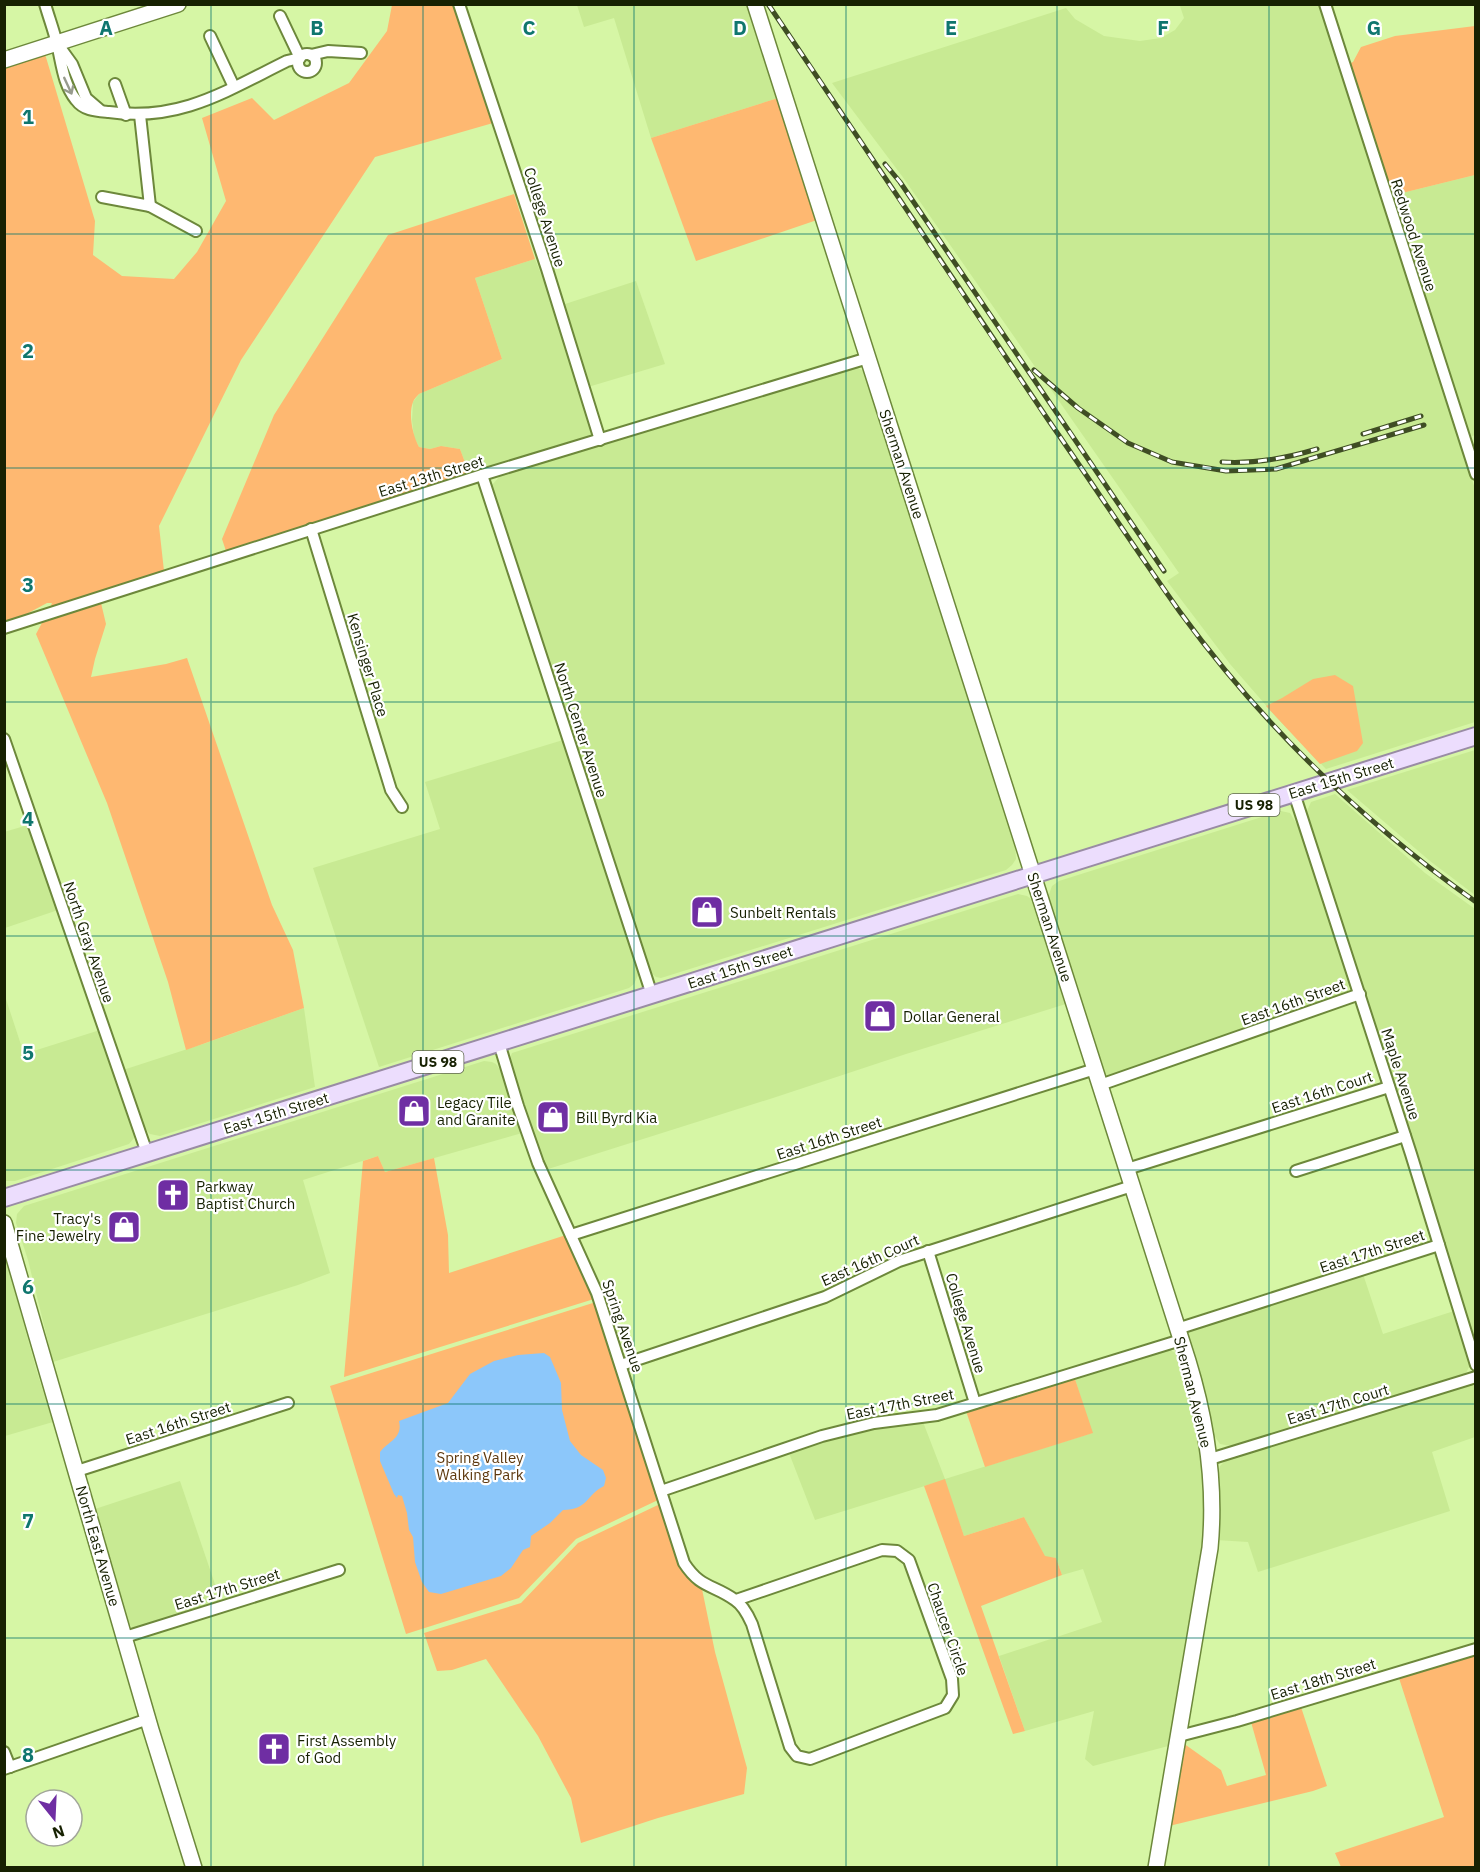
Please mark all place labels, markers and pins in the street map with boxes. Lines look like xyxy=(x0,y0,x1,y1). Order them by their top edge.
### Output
shop icon: Sunbelt Rentals xyxy=(689,894,725,930)
place label: Sunbelt Rentals xyxy=(730,903,836,922)
shop icon: Dollar General xyxy=(862,998,898,1034)
place label: Dollar General xyxy=(903,1007,1000,1026)
shop icon: Legacy Tile and Granite xyxy=(396,1093,432,1129)
place label: Legacy Tile and Granite xyxy=(437,1093,515,1129)
shop icon: Bill Byrd Kia xyxy=(535,1099,571,1135)
place label: Bill Byrd Kia xyxy=(576,1108,657,1127)
church icon: Parkway Baptist Church xyxy=(155,1177,191,1213)
place label: Parkway Baptist Church xyxy=(196,1177,295,1213)
place label: Tracy's Fine Jewelry xyxy=(16,1209,102,1245)
shop icon: Tracy's Fine Jewelry xyxy=(106,1209,142,1245)
church icon: First Assembly of God xyxy=(256,1731,292,1767)
place label: First Assembly of God xyxy=(297,1731,397,1767)

